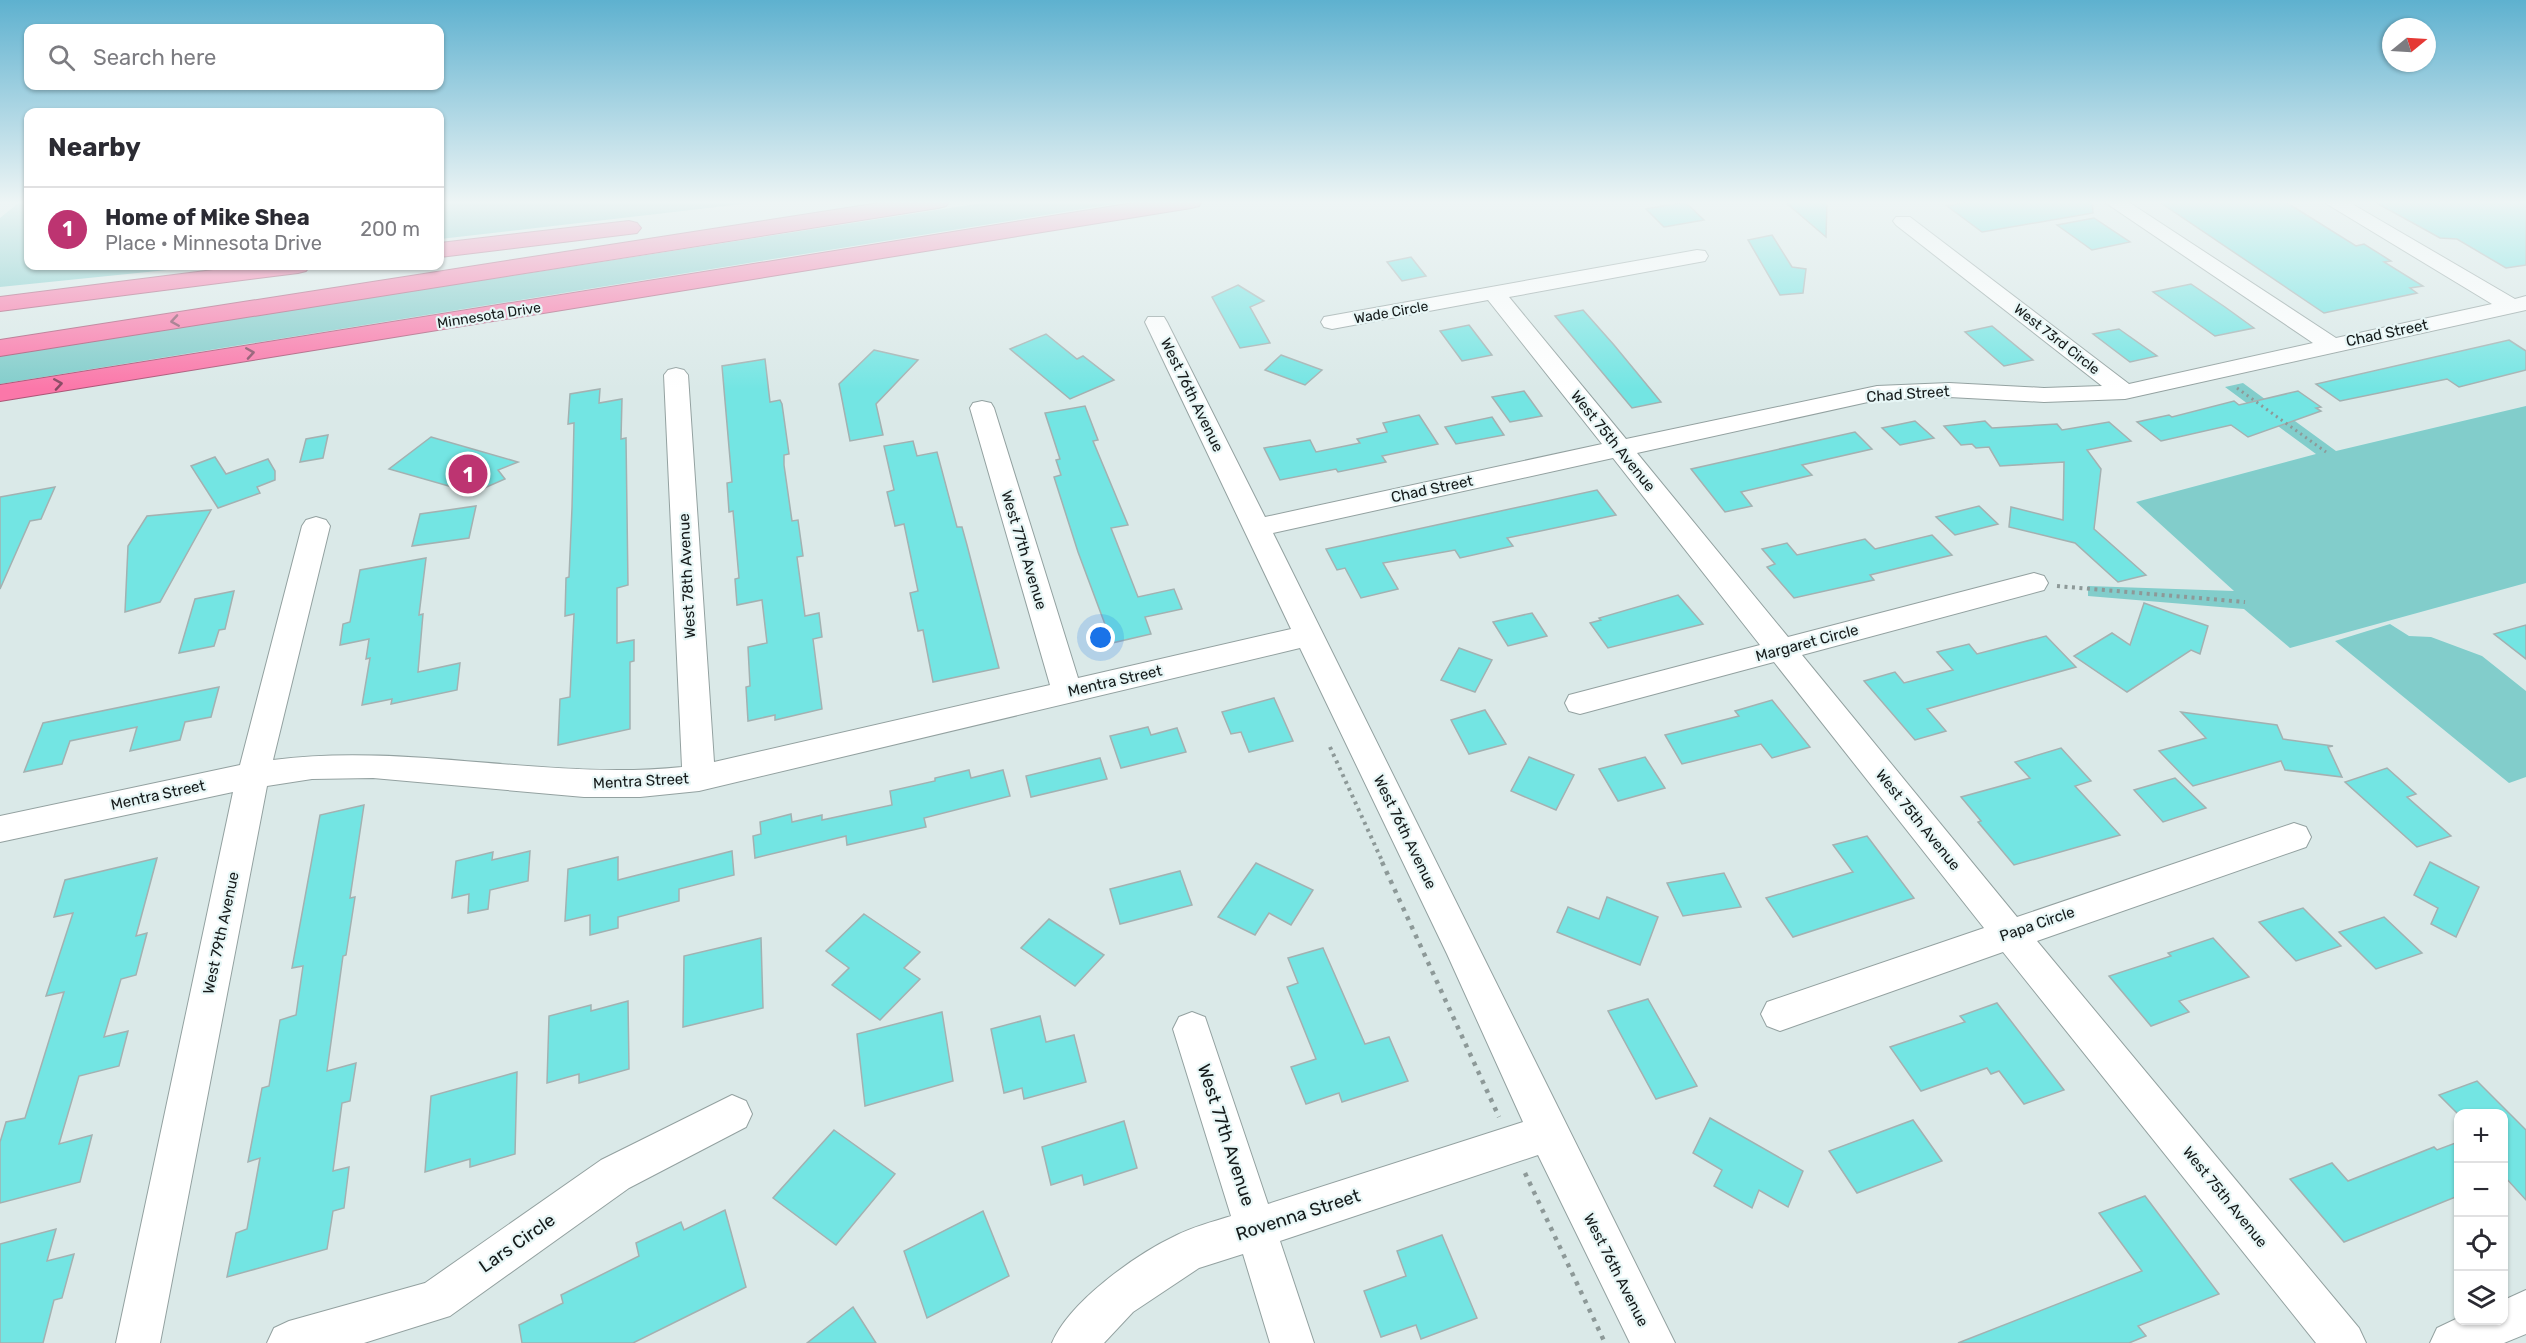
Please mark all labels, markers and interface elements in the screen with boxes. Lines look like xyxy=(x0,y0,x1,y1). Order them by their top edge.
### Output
north arrow xyxy=(2382,18,2436,72)
search box xyxy=(24,24,444,90)
icon: search xyxy=(45,41,78,74)
text: Search here xyxy=(93,44,216,71)
text: Nearby xyxy=(48,132,141,163)
text: Home of Mike Shea xyxy=(105,204,310,231)
text: 1 xyxy=(63,217,72,241)
text: 200 m xyxy=(360,217,420,241)
text: Place · Minnesota Drive xyxy=(105,231,322,255)
street label: Wade Circle xyxy=(1353,298,1430,327)
street label: Minnesota Drive xyxy=(436,299,542,332)
street label: West 73rd Circle xyxy=(2010,301,2103,378)
one-way arrow xyxy=(171,315,180,327)
street label: Chad Street xyxy=(2344,316,2430,350)
street label: West 76th Avenue xyxy=(1157,335,1227,455)
one-way arrow xyxy=(246,348,255,360)
one-way arrow xyxy=(52,378,62,391)
street label: Chad Street xyxy=(1866,382,1950,406)
street label: West 75th Avenue xyxy=(1567,387,1659,495)
pin: 1 xyxy=(448,452,488,496)
street label: Chad Street xyxy=(1389,472,1475,506)
street label: West 77th Avenue xyxy=(997,488,1051,612)
street label: West 78th Avenue xyxy=(675,513,699,639)
street label: Margaret Circle xyxy=(1754,621,1860,665)
your location xyxy=(1086,623,1115,652)
street label: Mentra Street xyxy=(1066,661,1164,701)
street label: West 75th Avenue xyxy=(1872,766,1964,874)
street label: Mentra Street xyxy=(593,769,690,793)
street label: West 76th Avenue xyxy=(1370,772,1440,892)
street label: Mentra Street xyxy=(109,776,207,814)
street label: West 79th Avenue xyxy=(199,870,243,996)
street label: Papa Circle xyxy=(1997,903,2077,945)
street label: West 77th Avenue xyxy=(1193,1061,1259,1209)
map controls xyxy=(2454,1109,2508,1325)
button: + xyxy=(2454,1109,2508,1163)
street label: West 75th Avenue xyxy=(2179,1143,2271,1251)
button: − xyxy=(2454,1163,2508,1217)
street label: Rovenna Street xyxy=(1233,1185,1363,1245)
street label: Lars Circle xyxy=(475,1209,559,1277)
street label: West 76th Avenue xyxy=(1580,1211,1652,1329)
button: locate xyxy=(2454,1217,2508,1271)
button: layers xyxy=(2454,1271,2508,1325)

